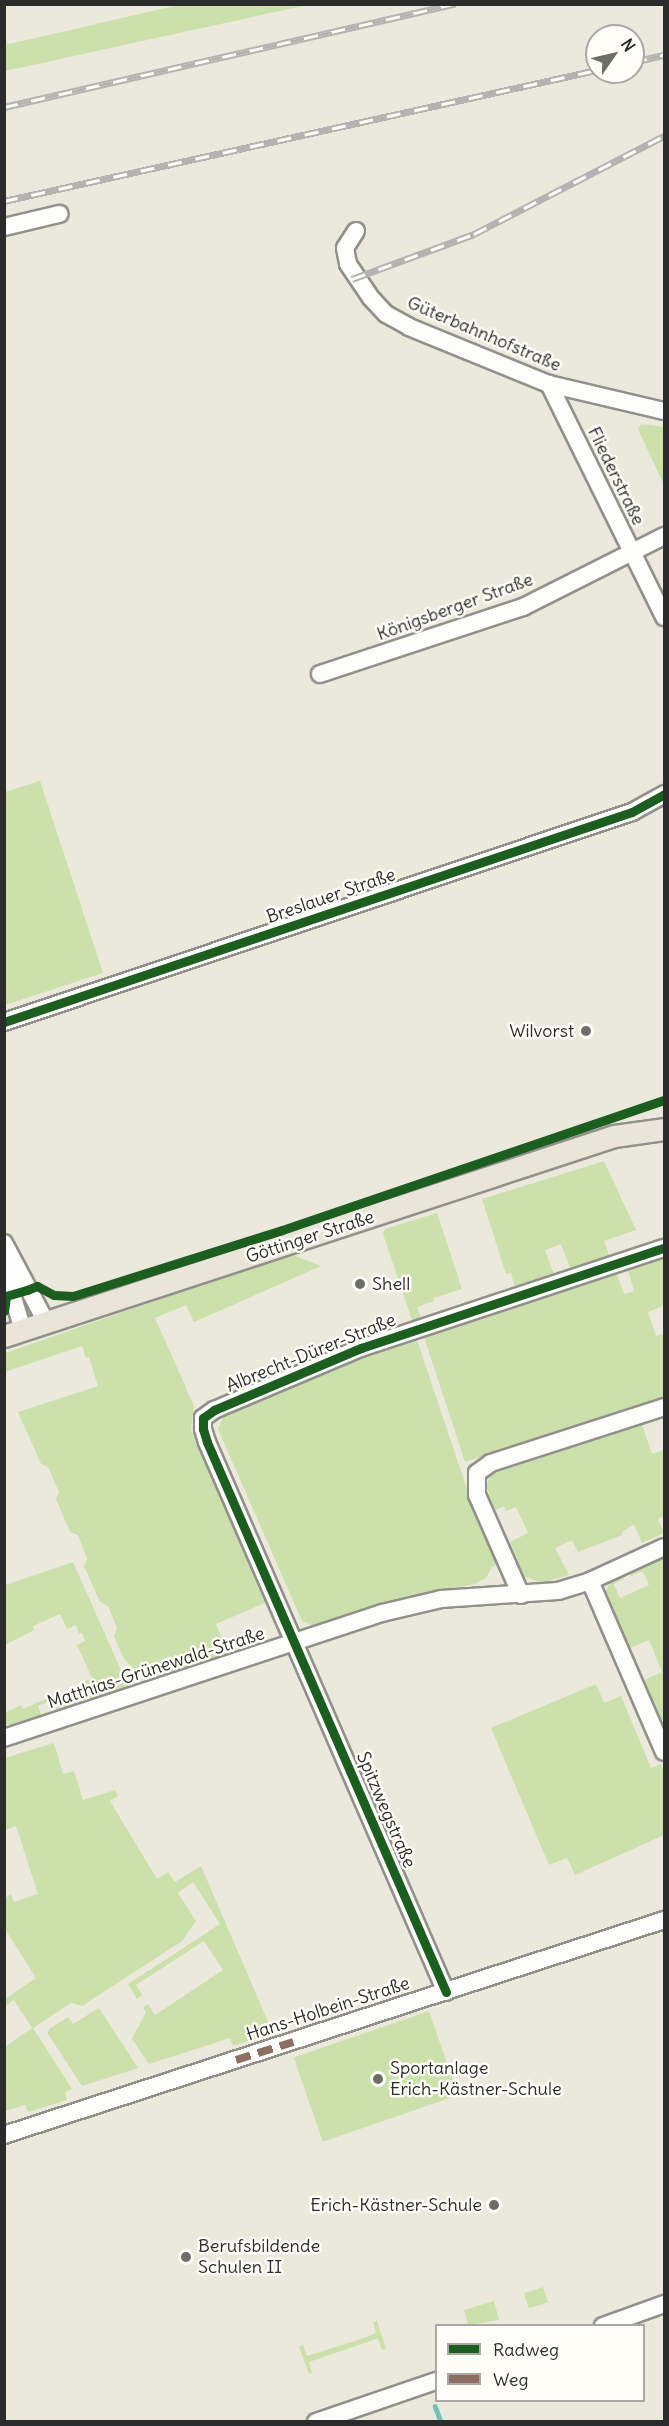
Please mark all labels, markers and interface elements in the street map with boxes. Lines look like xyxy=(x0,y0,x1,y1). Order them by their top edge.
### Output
north arrow xyxy=(585,24,645,84)
text: N xyxy=(617,35,640,55)
street label: Güterbahnhofstraße xyxy=(404,292,564,376)
street label: Fliederstraße xyxy=(583,423,649,529)
street label: Königsberger Straße xyxy=(374,569,536,645)
street label: Breslauer Straße xyxy=(264,864,398,928)
place label: Wilvorst xyxy=(509,1020,574,1042)
marker: Wilvorst xyxy=(579,1024,593,1038)
street label: Göttinger Straße xyxy=(243,1206,377,1268)
place label: Shell xyxy=(372,1273,410,1295)
marker: Shell xyxy=(353,1277,367,1291)
street label: Albrecht-Dürer-Straße xyxy=(223,1309,399,1397)
street label: Matthias-Grünewald-Straße xyxy=(45,1623,267,1713)
street label: Spitzwegstraße xyxy=(352,1749,420,1871)
street label: Hans-Holbein-Straße xyxy=(244,1972,412,2046)
place label: Sportanlage Erich-Kästner-Schule xyxy=(390,2058,562,2100)
marker: Sportanlage Erich-Kästner-Schule xyxy=(371,2072,385,2086)
place label: Erich-Kästner-Schule xyxy=(310,2194,482,2216)
marker: Erich-Kästner-Schule xyxy=(487,2198,501,2212)
place label: Berufsbildende Schulen II xyxy=(198,2236,320,2278)
marker: Berufsbildende Schulen II xyxy=(179,2250,193,2264)
legend xyxy=(435,2324,645,2402)
text: Radweg xyxy=(493,2338,559,2361)
text: Weg xyxy=(493,2368,528,2391)

